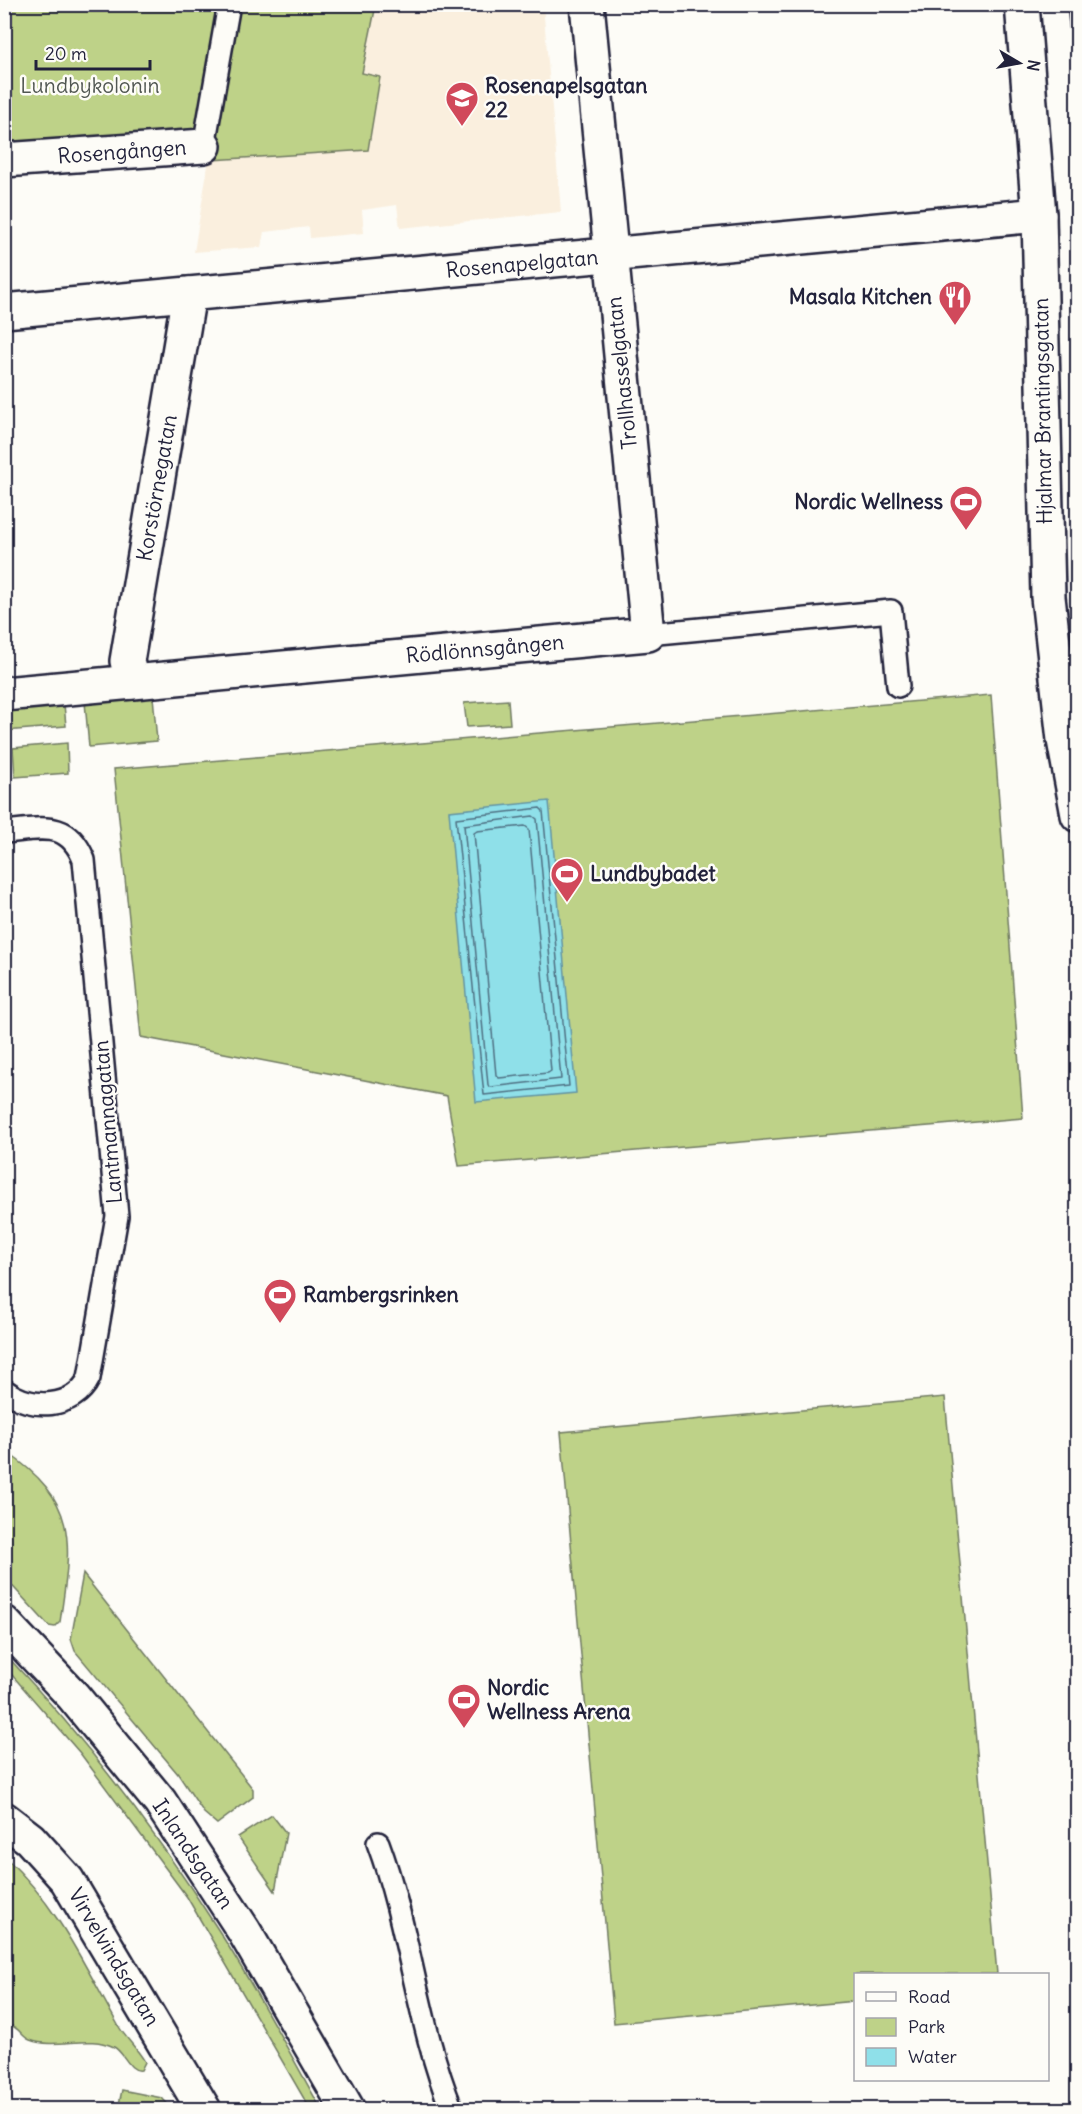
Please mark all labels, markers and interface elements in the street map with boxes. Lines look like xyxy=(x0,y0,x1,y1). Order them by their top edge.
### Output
scale bar xyxy=(36,33,150,71)
north arrow xyxy=(989,33,1049,93)
text: 20 m xyxy=(45,42,87,65)
text: N xyxy=(1023,58,1045,73)
park label: Lundbykolonin xyxy=(20,72,160,99)
place label: Rosenapelsgatan 22 xyxy=(485,72,648,123)
school or university icon: Rosenapelsgatan 22 xyxy=(444,80,480,127)
street label: Rosengången xyxy=(57,134,187,169)
street label: Rosenapelgatan xyxy=(445,243,599,284)
restaurant icon: Masala Kitchen xyxy=(937,279,973,326)
place label: Masala Kitchen xyxy=(789,283,932,310)
street label: Trollhasselgatan xyxy=(600,295,643,451)
street label: Hjalmar Brantingsgatan xyxy=(1027,297,1058,525)
street label: Korstörnegatan xyxy=(130,412,183,563)
sports icon: Nordic Wellness xyxy=(948,484,984,531)
place label: Nordic Wellness xyxy=(794,488,943,515)
street label: Rödlönnsgången xyxy=(405,628,565,669)
sports icon: Lundbybadet xyxy=(549,856,585,903)
place label: Lundbybadet xyxy=(590,860,717,887)
street label: Lantmannagatan xyxy=(87,1039,128,1205)
sports icon: Rambergsrinken xyxy=(262,1277,298,1324)
place label: Rambergsrinken xyxy=(303,1281,459,1308)
place label: Nordic Wellness Arena xyxy=(487,1674,631,1725)
sports icon: Nordic Wellness Arena xyxy=(446,1682,482,1729)
street label: Inlandsgatan xyxy=(147,1794,240,1914)
street label: Virvelvindsgatan xyxy=(63,1883,166,2031)
legend xyxy=(854,1973,1049,2081)
text: Road xyxy=(908,1985,951,2008)
text: Park xyxy=(908,2015,945,2038)
text: Water xyxy=(908,2045,958,2068)

